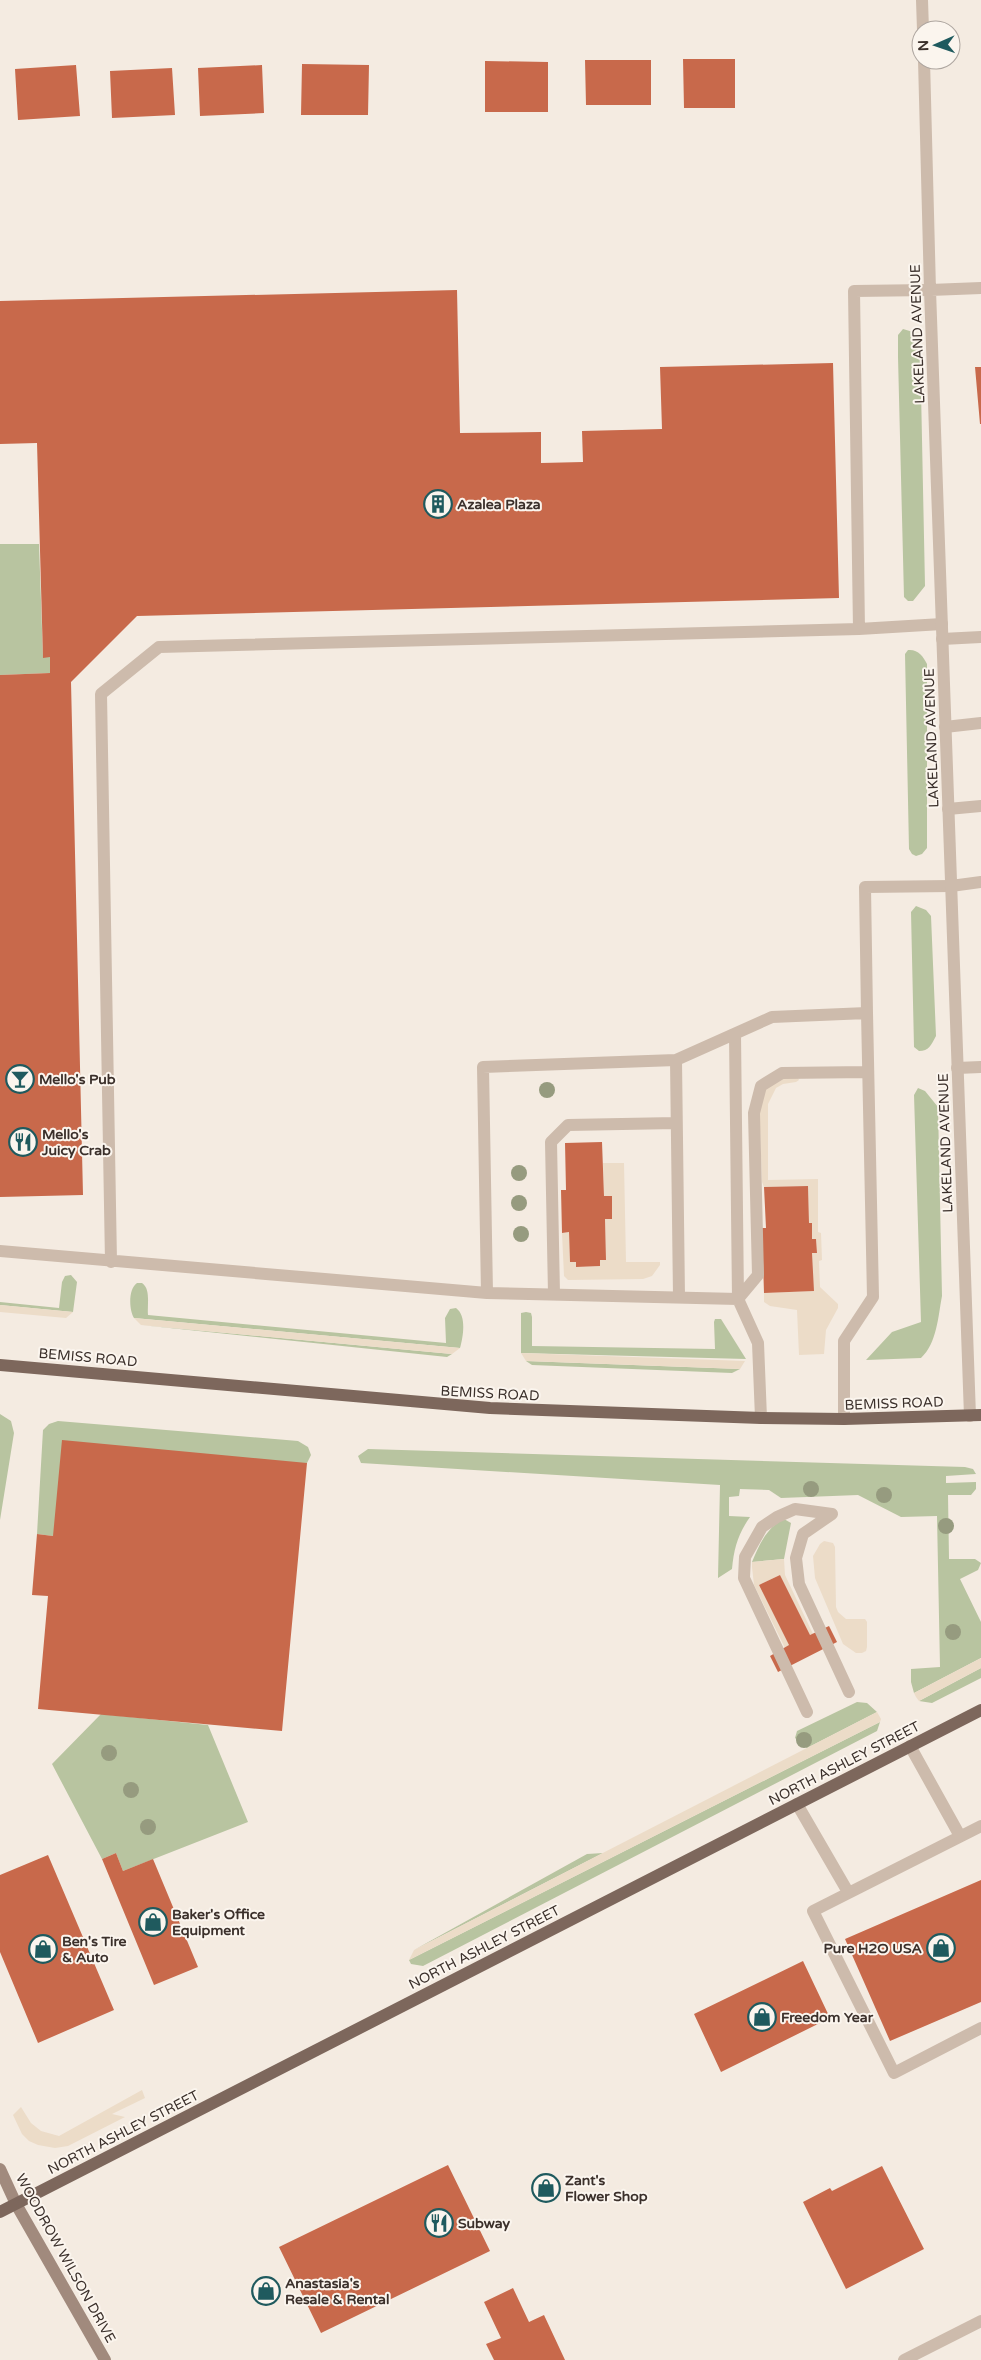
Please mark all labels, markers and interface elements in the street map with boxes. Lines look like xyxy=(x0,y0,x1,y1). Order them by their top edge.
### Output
north arrow xyxy=(911,20,961,70)
text: N xyxy=(915,40,932,51)
street label: LAKELAND AVENUE xyxy=(907,264,928,404)
building icon: Azalea Plaza xyxy=(423,489,453,519)
place label: Azalea Plaza xyxy=(457,496,541,513)
street label: LAKELAND AVENUE xyxy=(921,668,942,808)
bar icon: Mello's Pub xyxy=(5,1064,35,1094)
place label: Mello's Pub xyxy=(39,1071,116,1088)
street label: LAKELAND AVENUE xyxy=(935,1073,956,1213)
place label: Mello's Juicy Crab xyxy=(41,1126,111,1159)
restaurant icon: Mello's Juicy Crab xyxy=(8,1127,38,1157)
street label: BEMISS ROAD xyxy=(38,1345,138,1370)
street label: BEMISS ROAD xyxy=(440,1382,540,1405)
street label: BEMISS ROAD xyxy=(844,1393,944,1414)
street label: NORTH ASHLEY STREET xyxy=(766,1718,923,1809)
street label: NORTH ASHLEY STREET xyxy=(406,1902,563,1993)
place label: Baker's Office Equipment xyxy=(172,1906,265,1939)
shop icon: Baker's Office Equipment xyxy=(138,1907,168,1937)
place label: Ben's Tire & Auto xyxy=(62,1933,127,1966)
shop icon: Pure H2O USA xyxy=(926,1933,956,1963)
shop icon: Ben's Tire & Auto xyxy=(28,1934,58,1964)
place label: Pure H2O USA xyxy=(823,1940,923,1957)
shop icon: Freedom Year xyxy=(747,2002,777,2032)
place label: Freedom Year xyxy=(781,2009,874,2026)
street label: NORTH ASHLEY STREET xyxy=(45,2087,202,2178)
street label: WOODROW WILSON DRIVE xyxy=(12,2171,119,2346)
place label: Zant's Flower Shop xyxy=(565,2172,648,2205)
shop icon: Zant's Flower Shop xyxy=(531,2173,561,2203)
restaurant icon: Subway xyxy=(424,2208,454,2238)
place label: Subway xyxy=(458,2215,511,2232)
place label: Anastasia's Resale & Rental xyxy=(285,2275,389,2308)
shop icon: Anastasia's Resale & Rental xyxy=(251,2276,281,2306)

